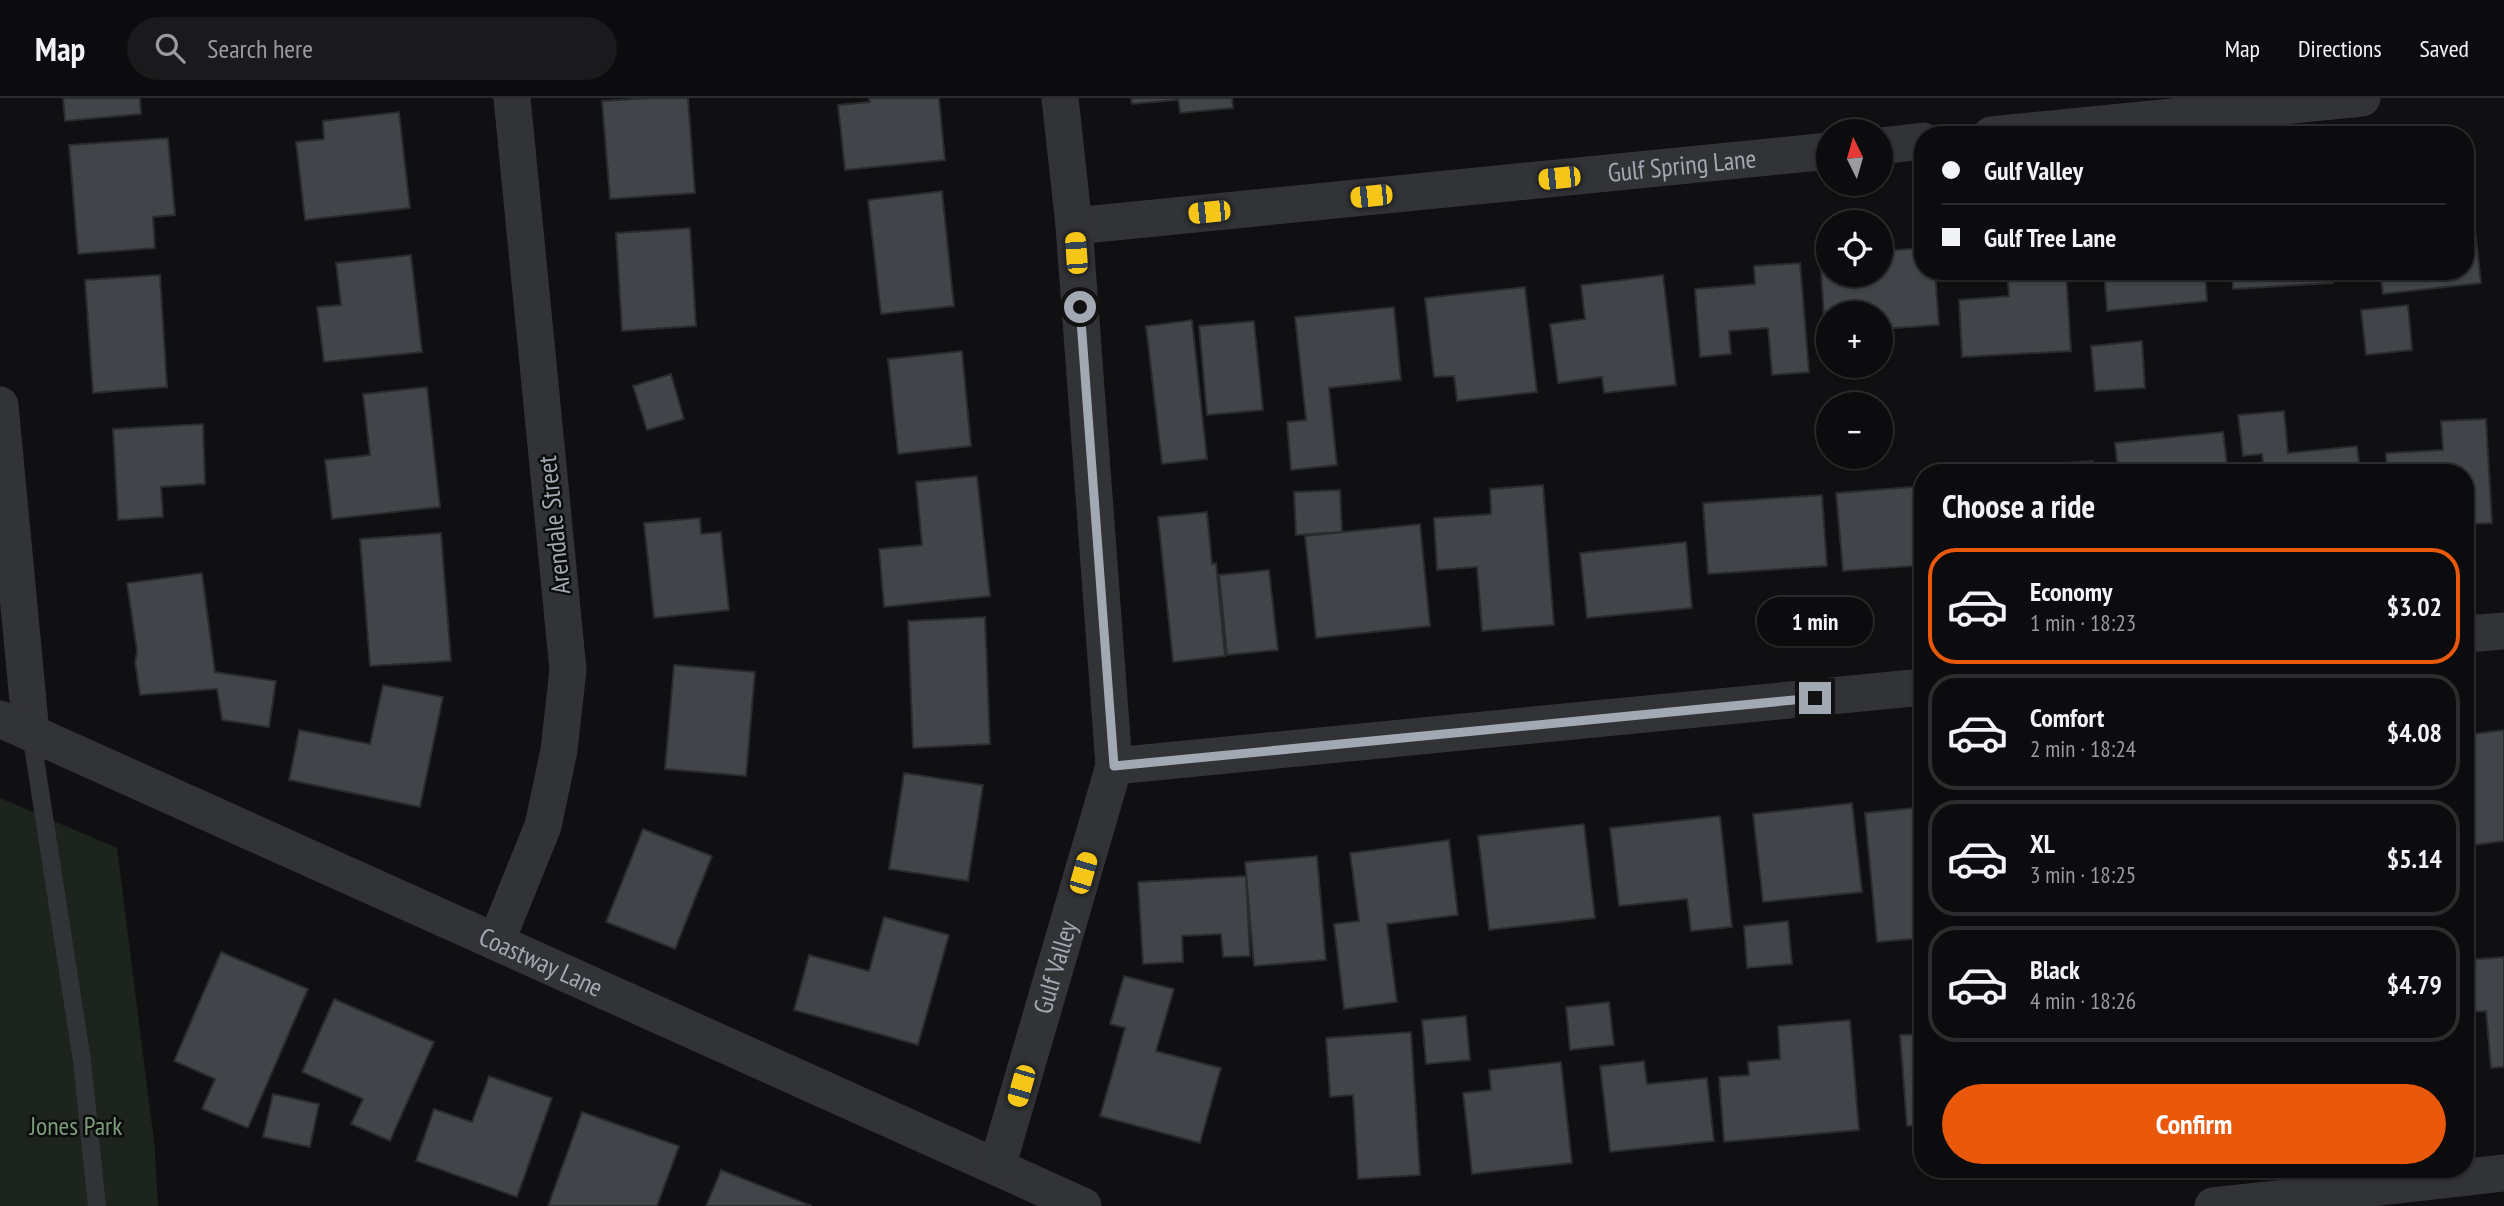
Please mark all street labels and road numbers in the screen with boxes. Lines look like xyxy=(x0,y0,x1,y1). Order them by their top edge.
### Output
street label: Gulf Spring Lane xyxy=(1606,141,1758,189)
street label: Arendale Street xyxy=(530,454,577,596)
street label: Gulf Valley xyxy=(1026,917,1084,1018)
street label: Coastway Lane xyxy=(474,920,608,1004)

